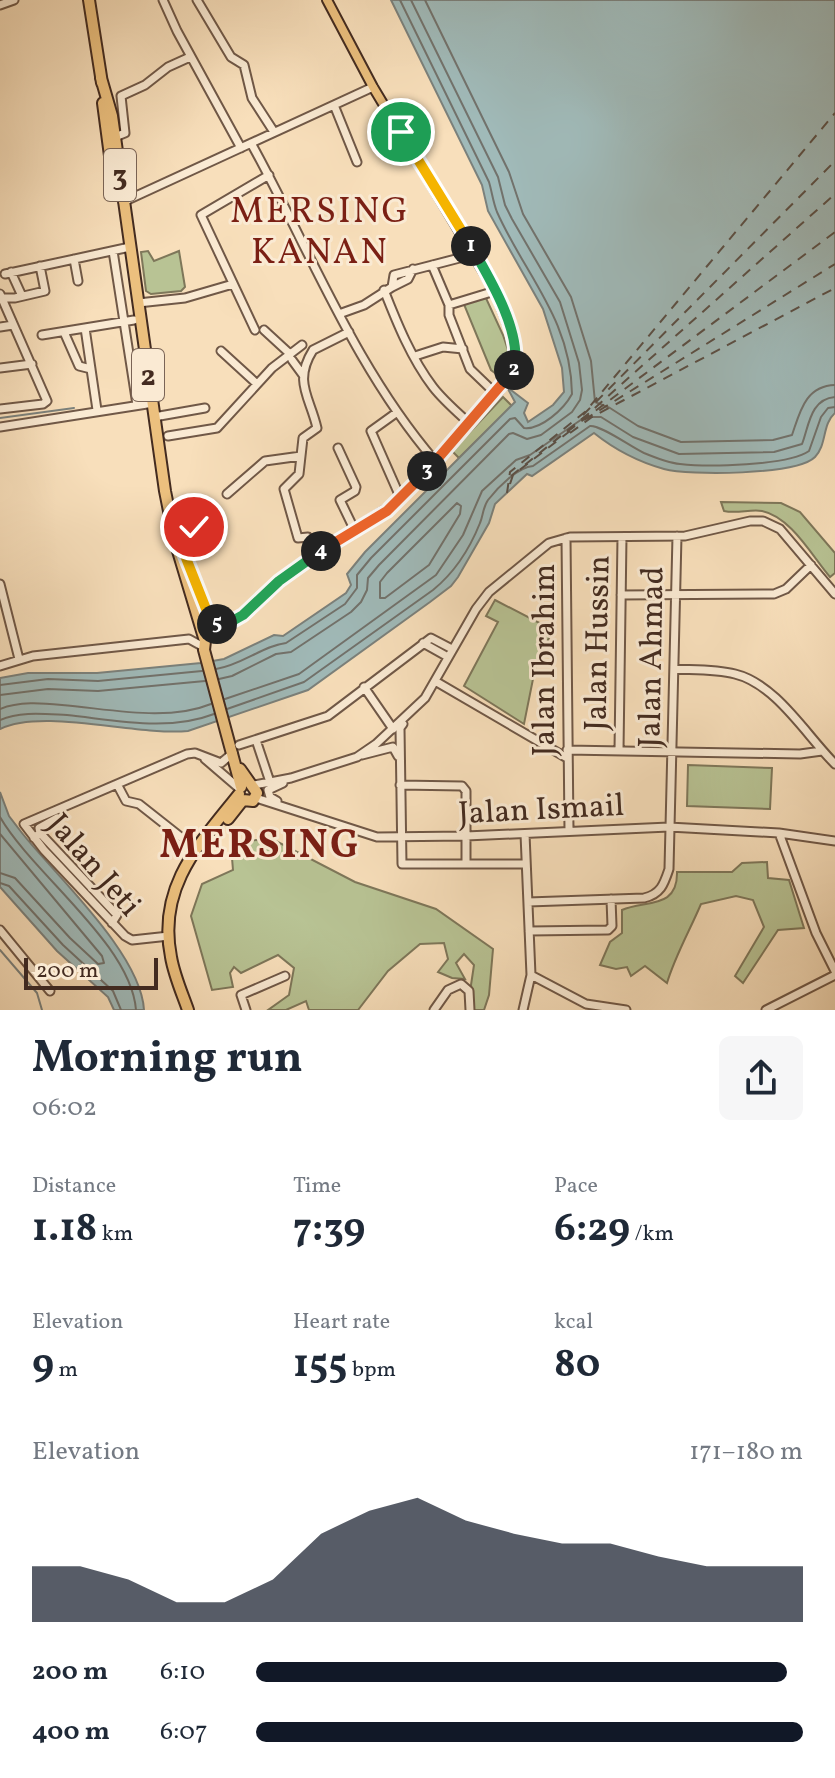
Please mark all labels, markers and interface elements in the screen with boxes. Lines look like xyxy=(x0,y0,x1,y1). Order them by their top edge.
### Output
pin xyxy=(367,98,435,166)
icon: arrive xyxy=(379,110,423,154)
road number: 3 xyxy=(104,149,136,201)
district label: MERSING KANAN xyxy=(230,188,410,279)
pin: 1 xyxy=(451,226,491,266)
text: 1 xyxy=(467,230,475,261)
road number: 2 xyxy=(132,349,164,401)
pin: 2 xyxy=(494,350,534,390)
text: 2 xyxy=(508,354,520,385)
pin: 3 xyxy=(407,451,447,491)
text: 3 xyxy=(421,455,433,486)
pin xyxy=(160,493,228,561)
icon: check xyxy=(172,505,216,549)
pin: 4 xyxy=(301,531,341,571)
text: 4 xyxy=(314,535,328,566)
street label: Jalan Hussin xyxy=(575,555,623,731)
street label: Jalan Ibrahim xyxy=(524,564,568,756)
street label: Jalan Ahmad xyxy=(629,566,677,748)
pin: 5 xyxy=(197,604,237,644)
text: 5 xyxy=(212,608,222,639)
street label: Jalan Ismail xyxy=(457,785,625,837)
street label: Jalan Jeti xyxy=(35,805,150,927)
district label: MERSING xyxy=(160,819,360,875)
scale bar xyxy=(24,954,158,990)
text: 200 m xyxy=(36,956,98,987)
text: Morning run xyxy=(32,1029,303,1090)
button: share xyxy=(719,1036,803,1120)
text: 06:02 xyxy=(32,1090,97,1126)
text: Distance xyxy=(32,1171,116,1202)
text: Time xyxy=(293,1171,341,1202)
text: Pace xyxy=(554,1171,598,1202)
text: 1.18 xyxy=(32,1202,97,1258)
text: 7:39 xyxy=(293,1202,365,1258)
text: 6:29 xyxy=(554,1202,630,1258)
text: km xyxy=(97,1219,133,1250)
text: /km xyxy=(630,1219,674,1250)
text: Elevation xyxy=(32,1307,123,1338)
text: Heart rate xyxy=(293,1307,390,1338)
text: kcal xyxy=(554,1307,593,1338)
text: 9 xyxy=(32,1338,54,1394)
text: 155 xyxy=(293,1338,348,1394)
text: 80 xyxy=(554,1338,600,1394)
text: m xyxy=(54,1355,78,1386)
text: bpm xyxy=(348,1355,396,1386)
text: Elevation xyxy=(32,1434,140,1470)
text: 171–180 m xyxy=(689,1434,803,1470)
text: 200 m xyxy=(32,1654,108,1690)
text: 6:10 xyxy=(160,1654,205,1690)
text: 400 m xyxy=(32,1714,110,1750)
text: 6:07 xyxy=(160,1714,208,1750)

